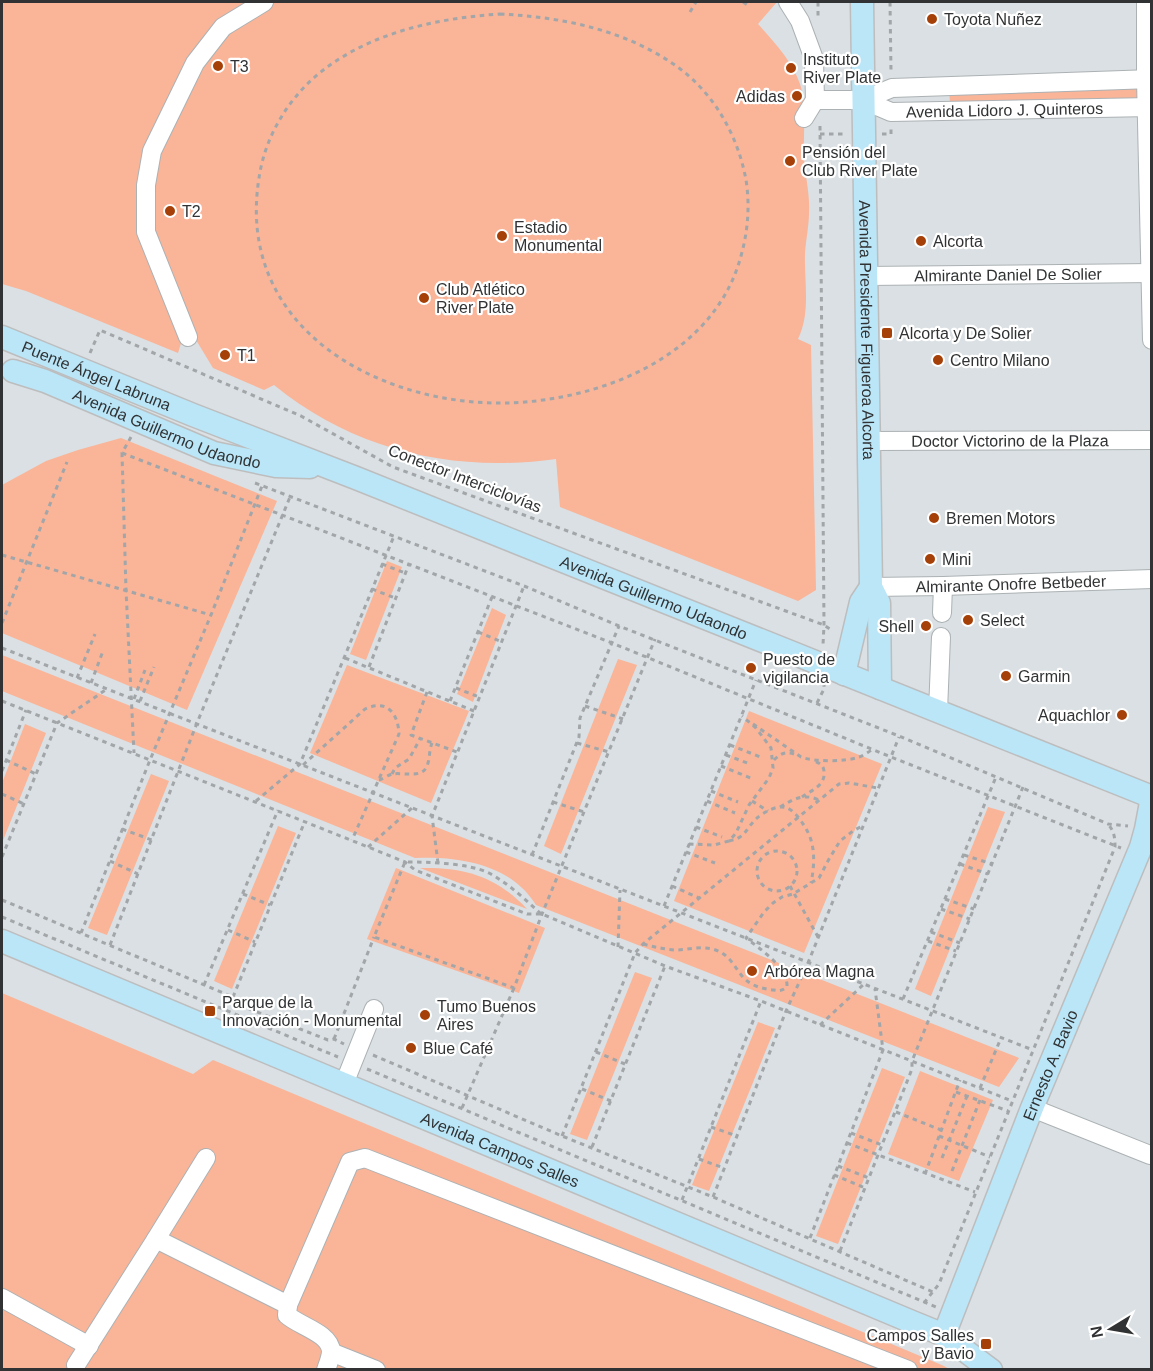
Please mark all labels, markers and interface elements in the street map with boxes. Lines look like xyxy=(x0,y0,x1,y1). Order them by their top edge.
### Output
place label: Toyota Nuñez xyxy=(944,11,1042,28)
marker: Toyota Nuñez xyxy=(925,12,939,26)
place label: Instituto River Plate xyxy=(803,51,881,86)
place label: T3 xyxy=(230,58,249,75)
marker: T3 xyxy=(211,59,225,73)
marker: Instituto River Plate xyxy=(784,61,798,75)
place label: Adidas xyxy=(736,88,785,105)
marker: Adidas xyxy=(790,89,804,103)
street label: Avenida Lidoro J. Quinteros xyxy=(906,100,1103,121)
place label: Pensión del Club River Plate xyxy=(802,144,918,179)
marker: Pensión del Club River Plate xyxy=(783,154,797,168)
street label: Avenida Presidente Figueroa Alcorta xyxy=(856,200,877,460)
place label: T2 xyxy=(182,203,201,220)
marker: T2 xyxy=(163,204,177,218)
place label: Estadio Monumental xyxy=(514,219,602,254)
marker: Estadio Monumental xyxy=(495,229,509,243)
place label: Alcorta xyxy=(933,233,983,250)
marker: Alcorta xyxy=(914,234,928,248)
street label: Almirante Daniel De Solier xyxy=(914,266,1103,284)
place label: Club Atlético River Plate xyxy=(436,281,525,316)
marker: Club Atlético River Plate xyxy=(417,291,431,305)
place label: Alcorta y De Solier xyxy=(899,325,1032,342)
marker: Alcorta y De Solier xyxy=(880,326,894,340)
street label: Puente Ángel Labruna xyxy=(19,338,173,414)
place label: T1 xyxy=(237,347,256,364)
marker: T1 xyxy=(218,348,232,362)
place label: Centro Milano xyxy=(950,352,1050,369)
marker: Centro Milano xyxy=(931,353,945,367)
street label: Avenida Guillermo Udaondo xyxy=(70,386,262,472)
street label: Doctor Victorino de la Plaza xyxy=(911,432,1109,450)
street label: Conector Interciclovías xyxy=(386,441,544,516)
place label: Bremen Motors xyxy=(946,510,1055,527)
marker: Bremen Motors xyxy=(927,511,941,525)
place label: Mini xyxy=(942,551,971,568)
marker: Mini xyxy=(923,552,937,566)
street label: Avenida Guillermo Udaondo xyxy=(558,553,750,643)
street label: Almirante Onofre Betbeder xyxy=(916,573,1107,595)
place label: Select xyxy=(980,612,1025,629)
marker: Select xyxy=(961,613,975,627)
place label: Shell xyxy=(878,618,914,635)
marker: Shell xyxy=(919,619,933,633)
place label: Puesto de vigilancia xyxy=(763,651,835,686)
marker: Puesto de vigilancia xyxy=(744,661,758,675)
place label: Garmin xyxy=(1018,668,1070,685)
marker: Garmin xyxy=(999,669,1013,683)
place label: Aquachlor xyxy=(1038,707,1111,724)
marker: Aquachlor xyxy=(1115,708,1129,722)
place label: Arbórea Magna xyxy=(764,963,874,980)
marker: Arbórea Magna xyxy=(745,964,759,978)
place label: Parque de la Innovación - Monumental xyxy=(222,994,402,1029)
place label: Tumo Buenos Aires xyxy=(437,998,536,1033)
marker: Parque de la Innovación - Monumental xyxy=(203,1004,217,1018)
street label: Ernesto A. Bavio xyxy=(1020,1007,1081,1123)
marker: Tumo Buenos Aires xyxy=(418,1008,432,1022)
place label: Blue Café xyxy=(423,1040,493,1057)
marker: Blue Café xyxy=(404,1041,418,1055)
street label: Avenida Campos Salles xyxy=(418,1109,581,1191)
north arrow xyxy=(1081,1299,1141,1359)
text: N xyxy=(1087,1324,1106,1339)
place label: Campos Salles y Bavio xyxy=(866,1327,974,1362)
marker: Campos Salles y Bavio xyxy=(979,1337,993,1351)

